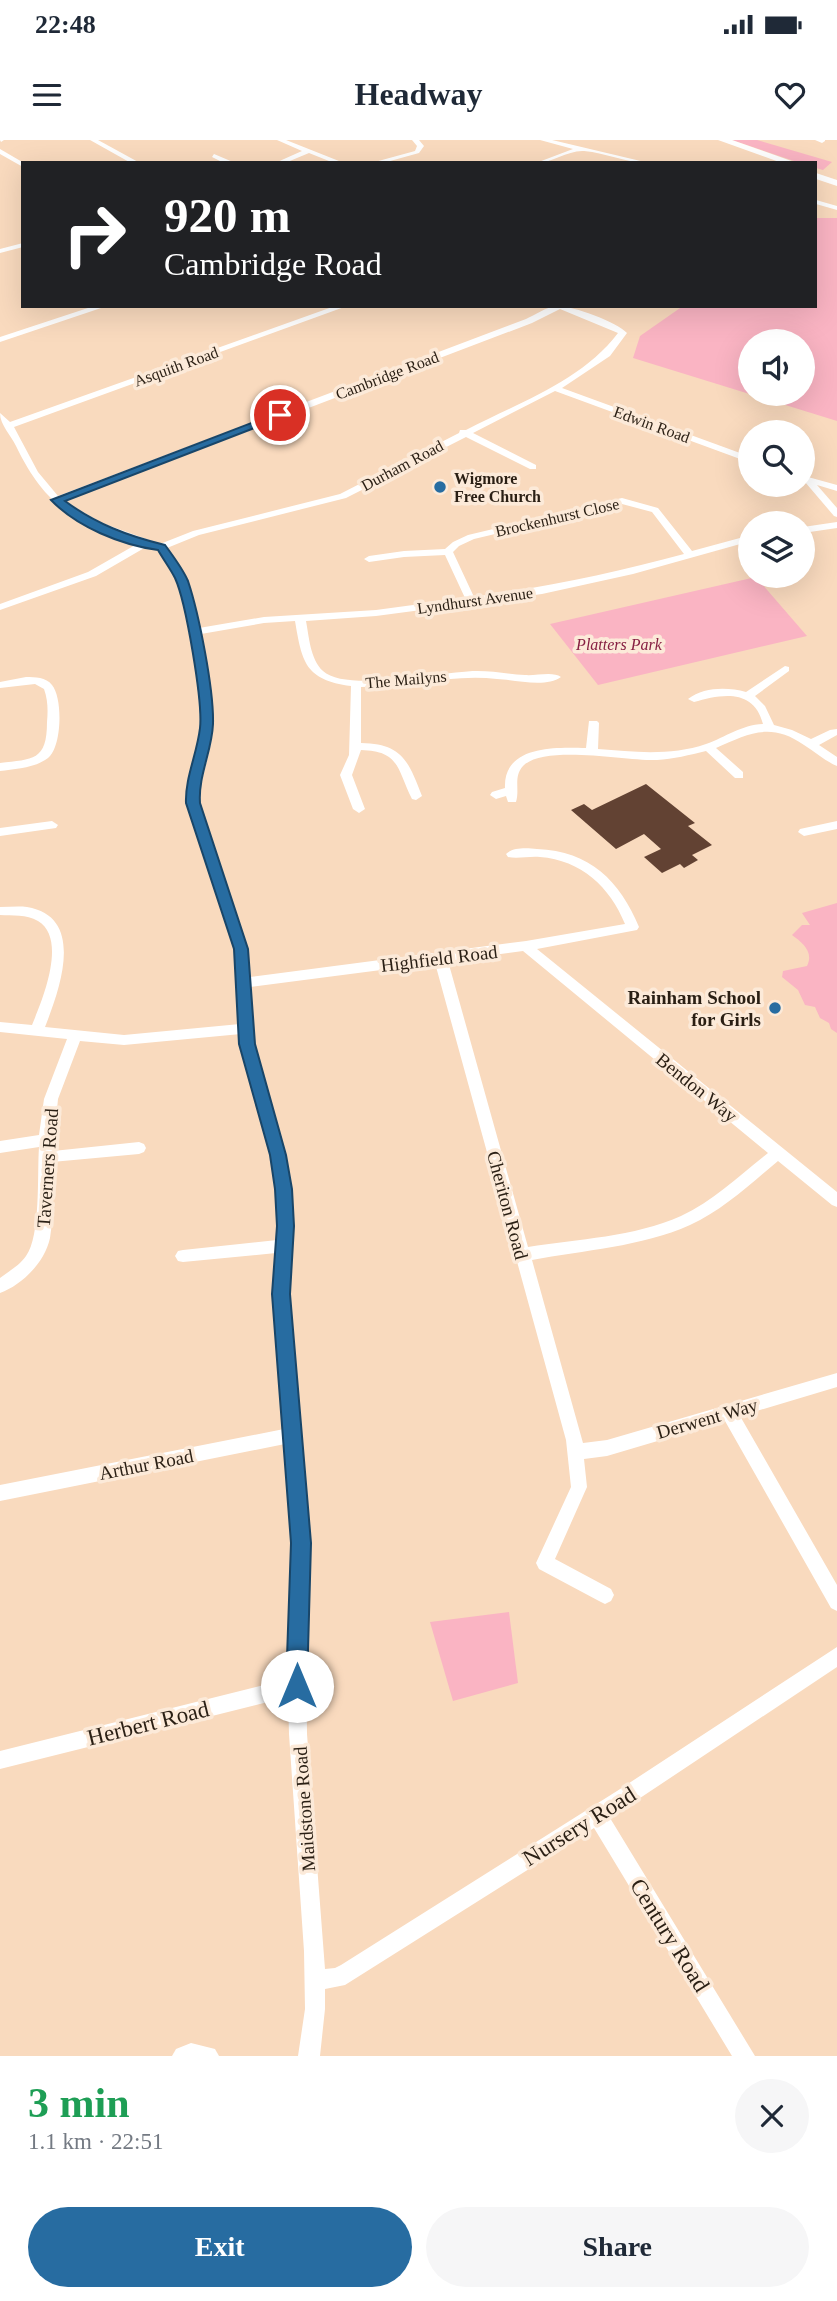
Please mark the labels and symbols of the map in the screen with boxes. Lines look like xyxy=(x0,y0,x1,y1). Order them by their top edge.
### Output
street label: Asquith Road xyxy=(132,343,221,391)
street label: Cambridge Road xyxy=(333,348,441,404)
pin xyxy=(250,385,310,445)
street label: Edwin Road xyxy=(612,403,692,446)
street label: Durham Road xyxy=(358,437,446,494)
place label: Wigmore Free Church xyxy=(454,470,541,505)
marker: Wigmore Free Church xyxy=(432,479,448,495)
street label: Brockenhurst Close xyxy=(493,495,621,540)
street label: Lyndhurst Avenue xyxy=(416,584,534,618)
park label: Platters Park xyxy=(575,636,663,653)
street label: The Mailyns xyxy=(365,667,447,693)
street label: Highfield Road xyxy=(379,941,499,976)
place label: Rainham School for Girls xyxy=(627,987,761,1030)
marker: Rainham School for Girls xyxy=(767,1000,783,1016)
street label: Bendon Way xyxy=(652,1048,742,1127)
street label: Taverners Road xyxy=(33,1107,62,1228)
street label: Cheriton Road xyxy=(483,1149,532,1262)
street label: Derwent Way xyxy=(654,1394,761,1443)
street label: Arthur Road xyxy=(97,1445,195,1484)
position arrow xyxy=(260,1649,334,1723)
street label: Herbert Road xyxy=(85,1696,212,1751)
street label: Maidstone Road xyxy=(290,1745,319,1872)
street label: Nursery Road xyxy=(518,1782,641,1871)
street label: Century Road xyxy=(625,1874,714,1997)

